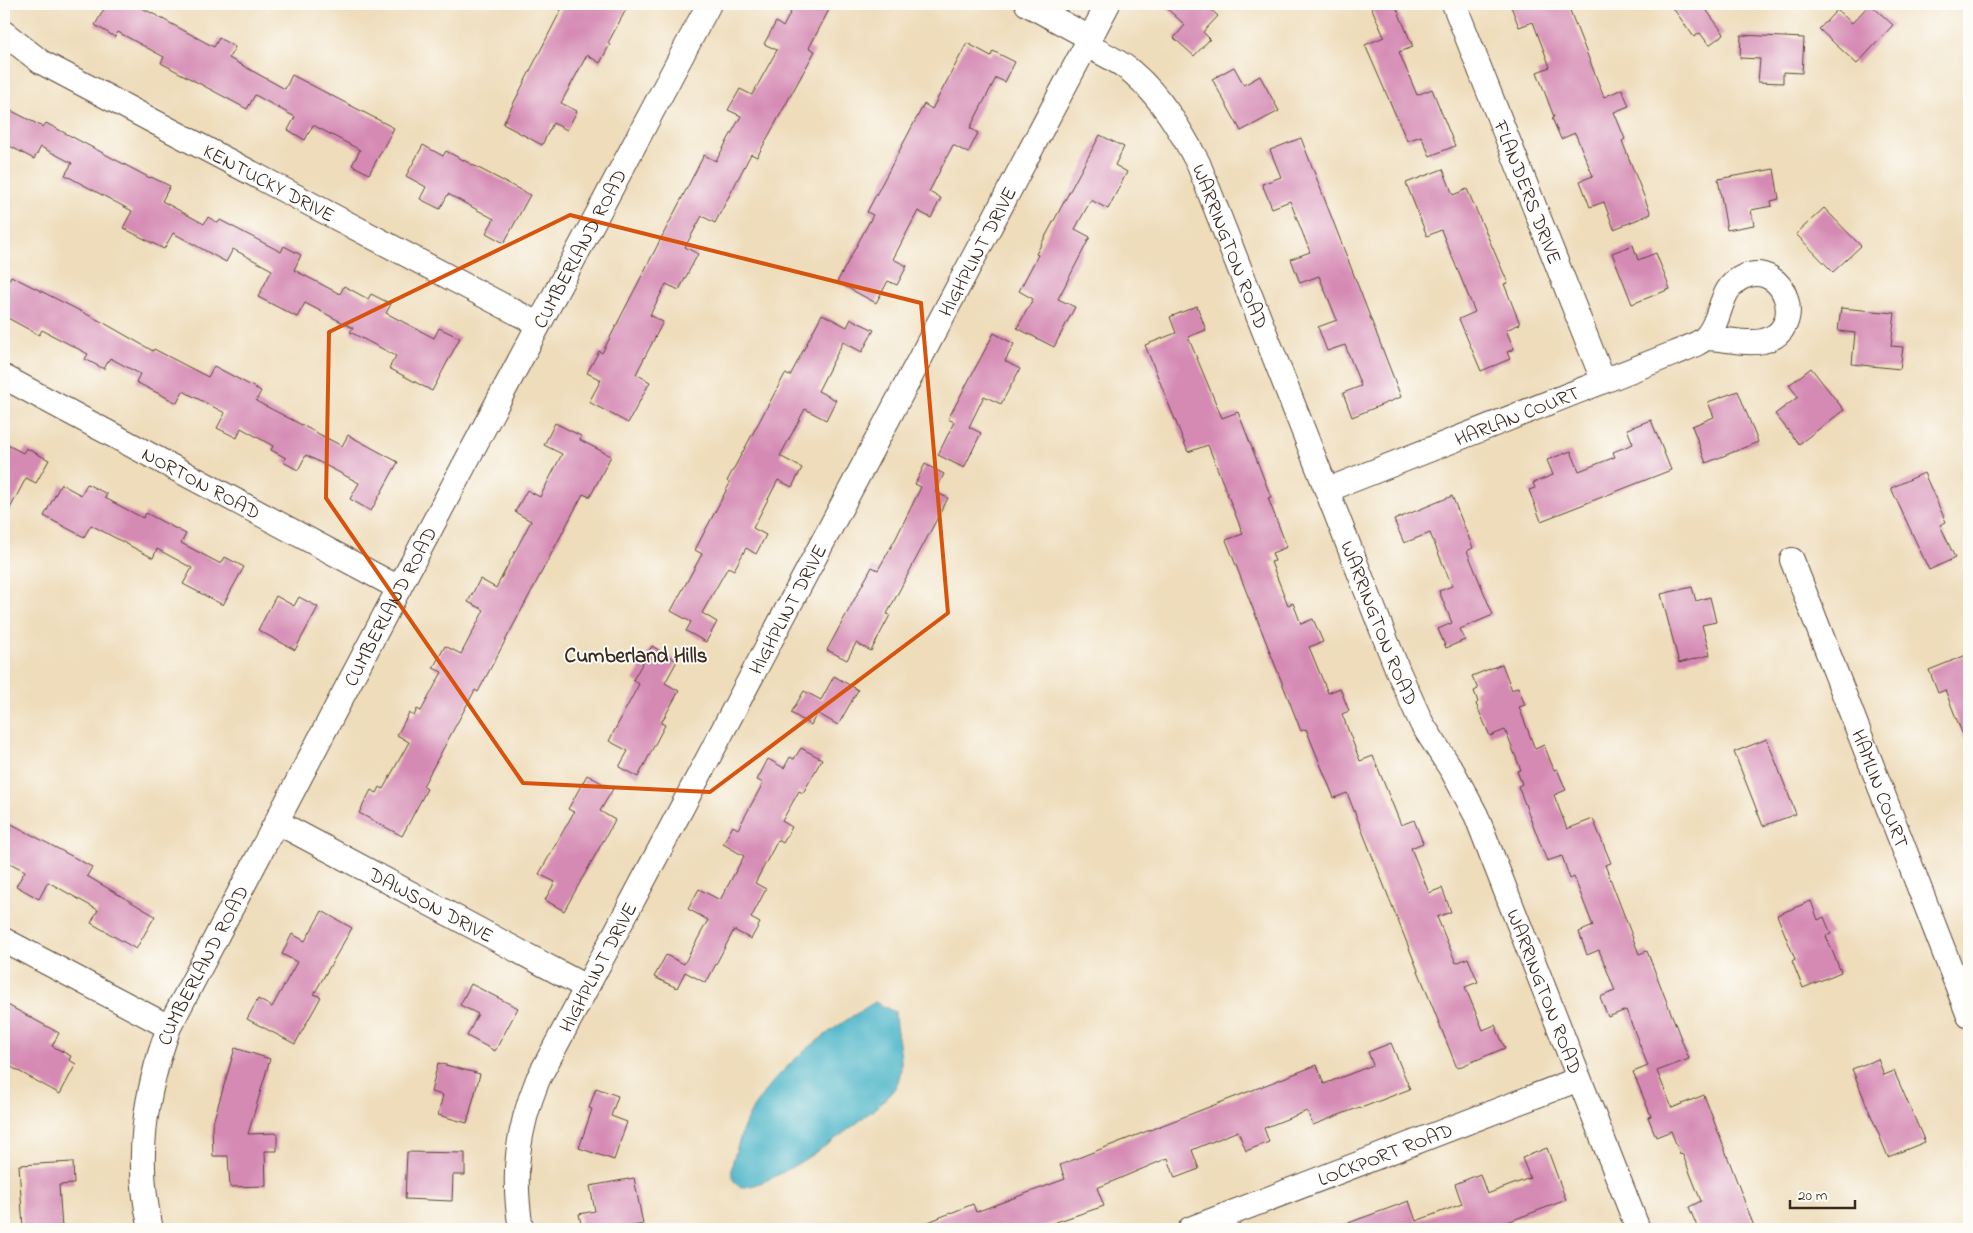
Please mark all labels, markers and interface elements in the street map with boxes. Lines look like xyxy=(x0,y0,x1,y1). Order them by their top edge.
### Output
street label: FLANDERS DRIVE xyxy=(1484,115,1568,269)
street label: KENTUCKY DRIVE xyxy=(197,138,339,231)
street label: WARRINGTON ROAD xyxy=(1183,160,1274,334)
street label: CUMBERLAND ROAD xyxy=(527,165,636,334)
street label: HIGHPLINT DRIVE xyxy=(933,182,1026,323)
street label: HARLAN COURT xyxy=(1451,380,1584,455)
street label: NORTON ROAD xyxy=(136,441,265,528)
street label: CUMBERLAND ROAD xyxy=(338,522,446,692)
street label: WARRINGTON ROAD xyxy=(1331,537,1424,711)
street label: HIGHPLINT DRIVE xyxy=(743,540,836,681)
district label: Cumberland Hills xyxy=(565,642,708,672)
street label: HAMLIN COURT xyxy=(1842,726,1915,853)
street label: DAWSON DRIVE xyxy=(362,861,498,952)
street label: CUMBERLAND ROAD xyxy=(152,881,258,1050)
street label: HIGHPLINT DRIVE xyxy=(553,898,646,1038)
street label: WARRINGTON ROAD xyxy=(1497,905,1588,1079)
street label: LOCKPORT ROAD xyxy=(1314,1117,1458,1195)
scale bar xyxy=(1790,1178,1856,1210)
text: 20 m xyxy=(1798,1185,1828,1207)

